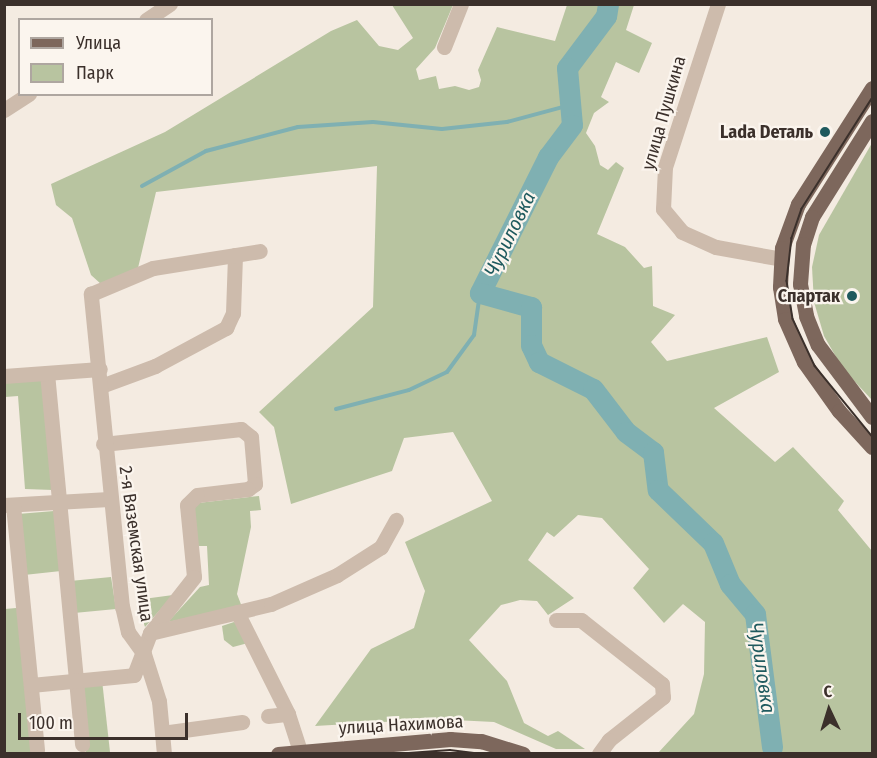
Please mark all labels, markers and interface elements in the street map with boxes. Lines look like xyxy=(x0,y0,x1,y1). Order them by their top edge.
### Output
legend xyxy=(18,18,213,96)
text: Улица xyxy=(76,32,121,54)
street label: улица Пушкина xyxy=(637,54,691,172)
text: Парк xyxy=(76,62,114,84)
place label: Lada Dеталь xyxy=(720,121,813,143)
marker: Lada Dеталь xyxy=(818,125,832,139)
water label: Чуриловка xyxy=(479,188,541,280)
place label: Спартак xyxy=(778,285,840,307)
marker: Спартак xyxy=(845,289,859,303)
street label: 2-я Вяземская улица xyxy=(114,465,158,623)
water label: Чуриловка xyxy=(744,621,780,715)
north arrow xyxy=(799,680,859,740)
text: С xyxy=(823,682,833,701)
scale bar xyxy=(21,701,190,739)
street label: улица Нахимова xyxy=(338,711,464,739)
text: 100 m xyxy=(29,712,73,734)

